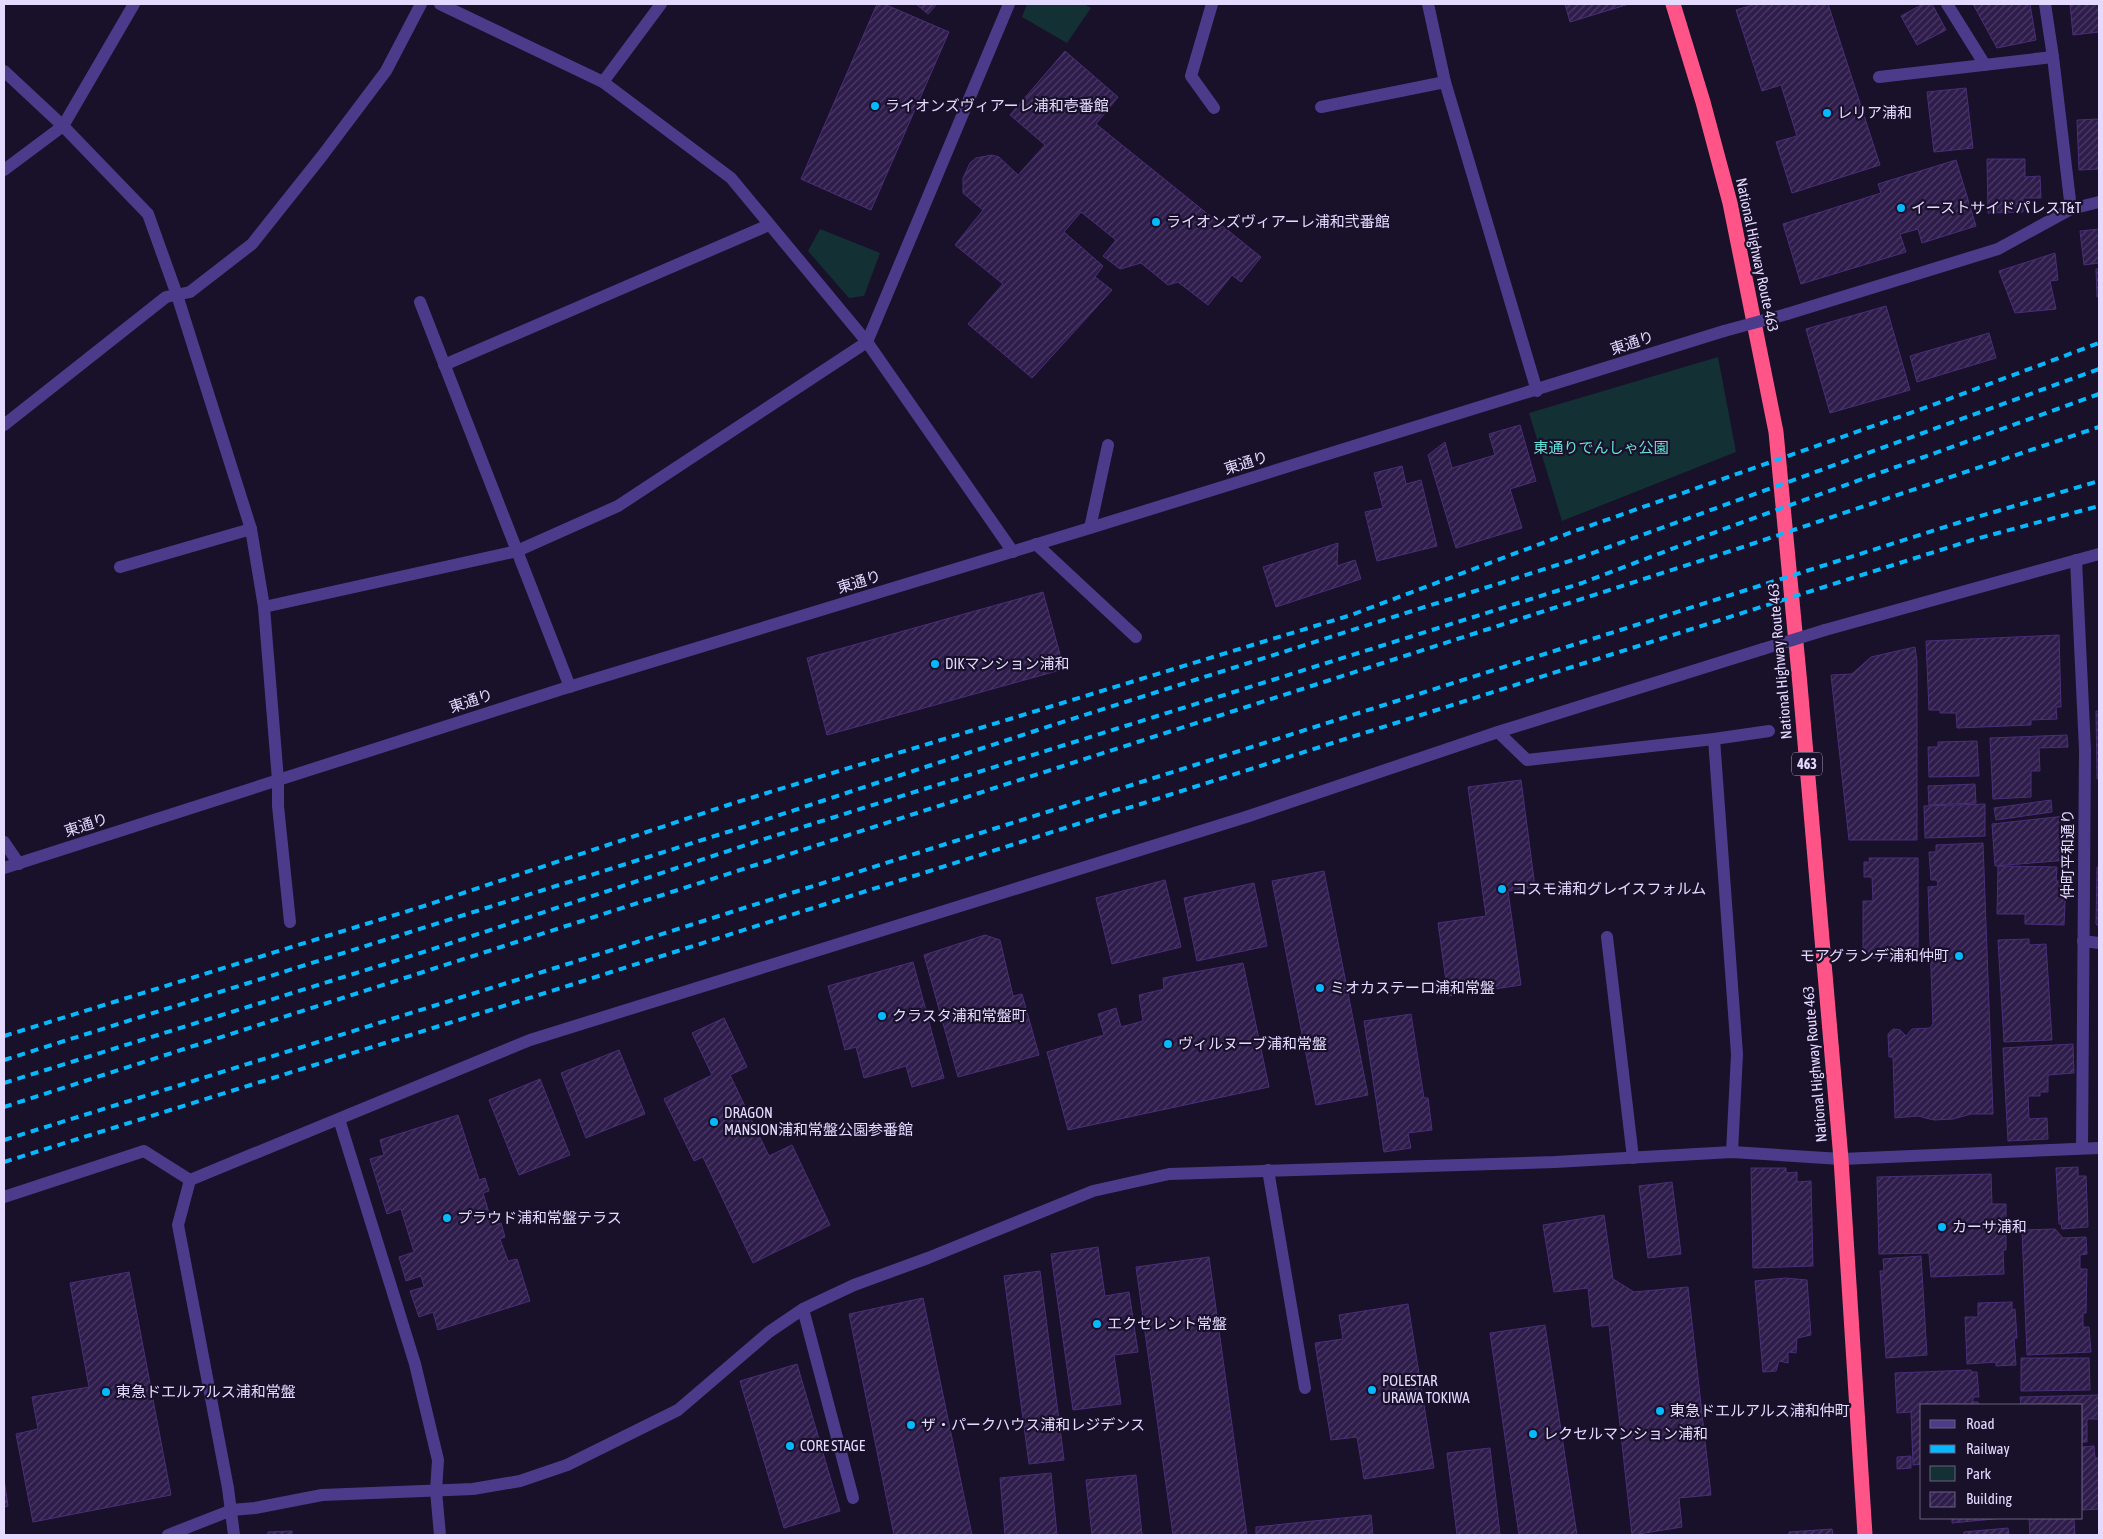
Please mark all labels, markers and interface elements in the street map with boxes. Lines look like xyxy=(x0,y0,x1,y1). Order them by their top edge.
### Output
place label: ライオンズヴィアーレ浦和壱番館 xyxy=(885,97,1109,114)
marker: ライオンズヴィアーレ浦和壱番館 xyxy=(869,100,881,112)
place label: レリア浦和 xyxy=(1837,104,1912,121)
marker: レリア浦和 xyxy=(1821,107,1833,119)
street label: National Highway Route 463 xyxy=(1733,176,1782,333)
place label: イーストサイドパレスT&T xyxy=(1911,199,2082,216)
marker: イーストサイドパレスT&T xyxy=(1895,202,1907,214)
place label: ライオンズヴィアーレ浦和弐番館 xyxy=(1166,213,1390,230)
marker: ライオンズヴィアーレ浦和弐番館 xyxy=(1150,216,1162,228)
street label: 東通り xyxy=(1608,327,1656,358)
park label: 東通りでんしゃ公園 xyxy=(1533,439,1669,456)
street label: 東通り xyxy=(1222,448,1270,477)
street label: 東通り xyxy=(835,567,883,596)
street label: National Highway Route 463 xyxy=(1764,582,1795,740)
place label: DIKマンション浦和 xyxy=(945,655,1070,672)
marker: DIKマンション浦和 xyxy=(929,658,941,670)
street label: 東通り xyxy=(447,685,495,716)
road number: 463 xyxy=(1792,752,1822,776)
street label: 東通り xyxy=(62,809,110,840)
street label: 仲町平和通り xyxy=(2059,809,2076,899)
place label: コスモ浦和グレイスフォルム xyxy=(1512,880,1706,897)
marker: コスモ浦和グレイスフォルム xyxy=(1496,883,1508,895)
place label: モアグランデ浦和仲町 xyxy=(1800,947,1949,964)
marker: モアグランデ浦和仲町 xyxy=(1953,950,1965,962)
place label: ミオカステーロ浦和常盤 xyxy=(1330,979,1495,996)
marker: ミオカステーロ浦和常盤 xyxy=(1314,982,1326,994)
street label: National Highway Route 463 xyxy=(1799,985,1830,1143)
place label: クラスタ浦和常盤町 xyxy=(892,1007,1027,1024)
marker: クラスタ浦和常盤町 xyxy=(876,1010,888,1022)
place label: ヴィルヌーブ浦和常盤 xyxy=(1178,1035,1327,1052)
marker: ヴィルヌーブ浦和常盤 xyxy=(1162,1038,1174,1050)
place label: DRAGON MANSION浦和常盤公園参番館 xyxy=(724,1104,913,1138)
marker: DRAGON MANSION浦和常盤公園参番館 xyxy=(708,1116,720,1128)
place label: プラウド浦和常盤テラス xyxy=(457,1209,622,1226)
marker: プラウド浦和常盤テラス xyxy=(441,1212,453,1224)
place label: カーサ浦和 xyxy=(1952,1218,2027,1235)
marker: カーサ浦和 xyxy=(1936,1221,1948,1233)
place label: エクセレント常盤 xyxy=(1107,1315,1227,1332)
marker: エクセレント常盤 xyxy=(1091,1318,1103,1330)
place label: POLESTAR URAWA TOKIWA xyxy=(1382,1372,1470,1406)
place label: 東急ドエルアルス浦和常盤 xyxy=(116,1383,296,1400)
marker: POLESTAR URAWA TOKIWA xyxy=(1366,1384,1378,1396)
marker: 東急ドエルアルス浦和常盤 xyxy=(100,1386,112,1398)
place label: 東急ドエルアルス浦和仲町 xyxy=(1670,1402,1850,1419)
legend xyxy=(1920,1404,2083,1519)
marker: 東急ドエルアルス浦和仲町 xyxy=(1654,1405,1666,1417)
text: Road xyxy=(1966,1415,1995,1432)
place label: ザ・パークハウス浦和レジデンス xyxy=(921,1416,1145,1433)
marker: ザ・パークハウス浦和レジデンス xyxy=(905,1419,917,1431)
place label: レクセルマンション浦和 xyxy=(1543,1425,1708,1442)
marker: レクセルマンション浦和 xyxy=(1527,1428,1539,1440)
place label: CORE STAGE xyxy=(800,1437,866,1454)
marker: CORE STAGE xyxy=(784,1440,796,1452)
text: Railway xyxy=(1966,1440,2010,1457)
text: Park xyxy=(1966,1465,1991,1482)
text: Building xyxy=(1966,1490,2012,1507)

